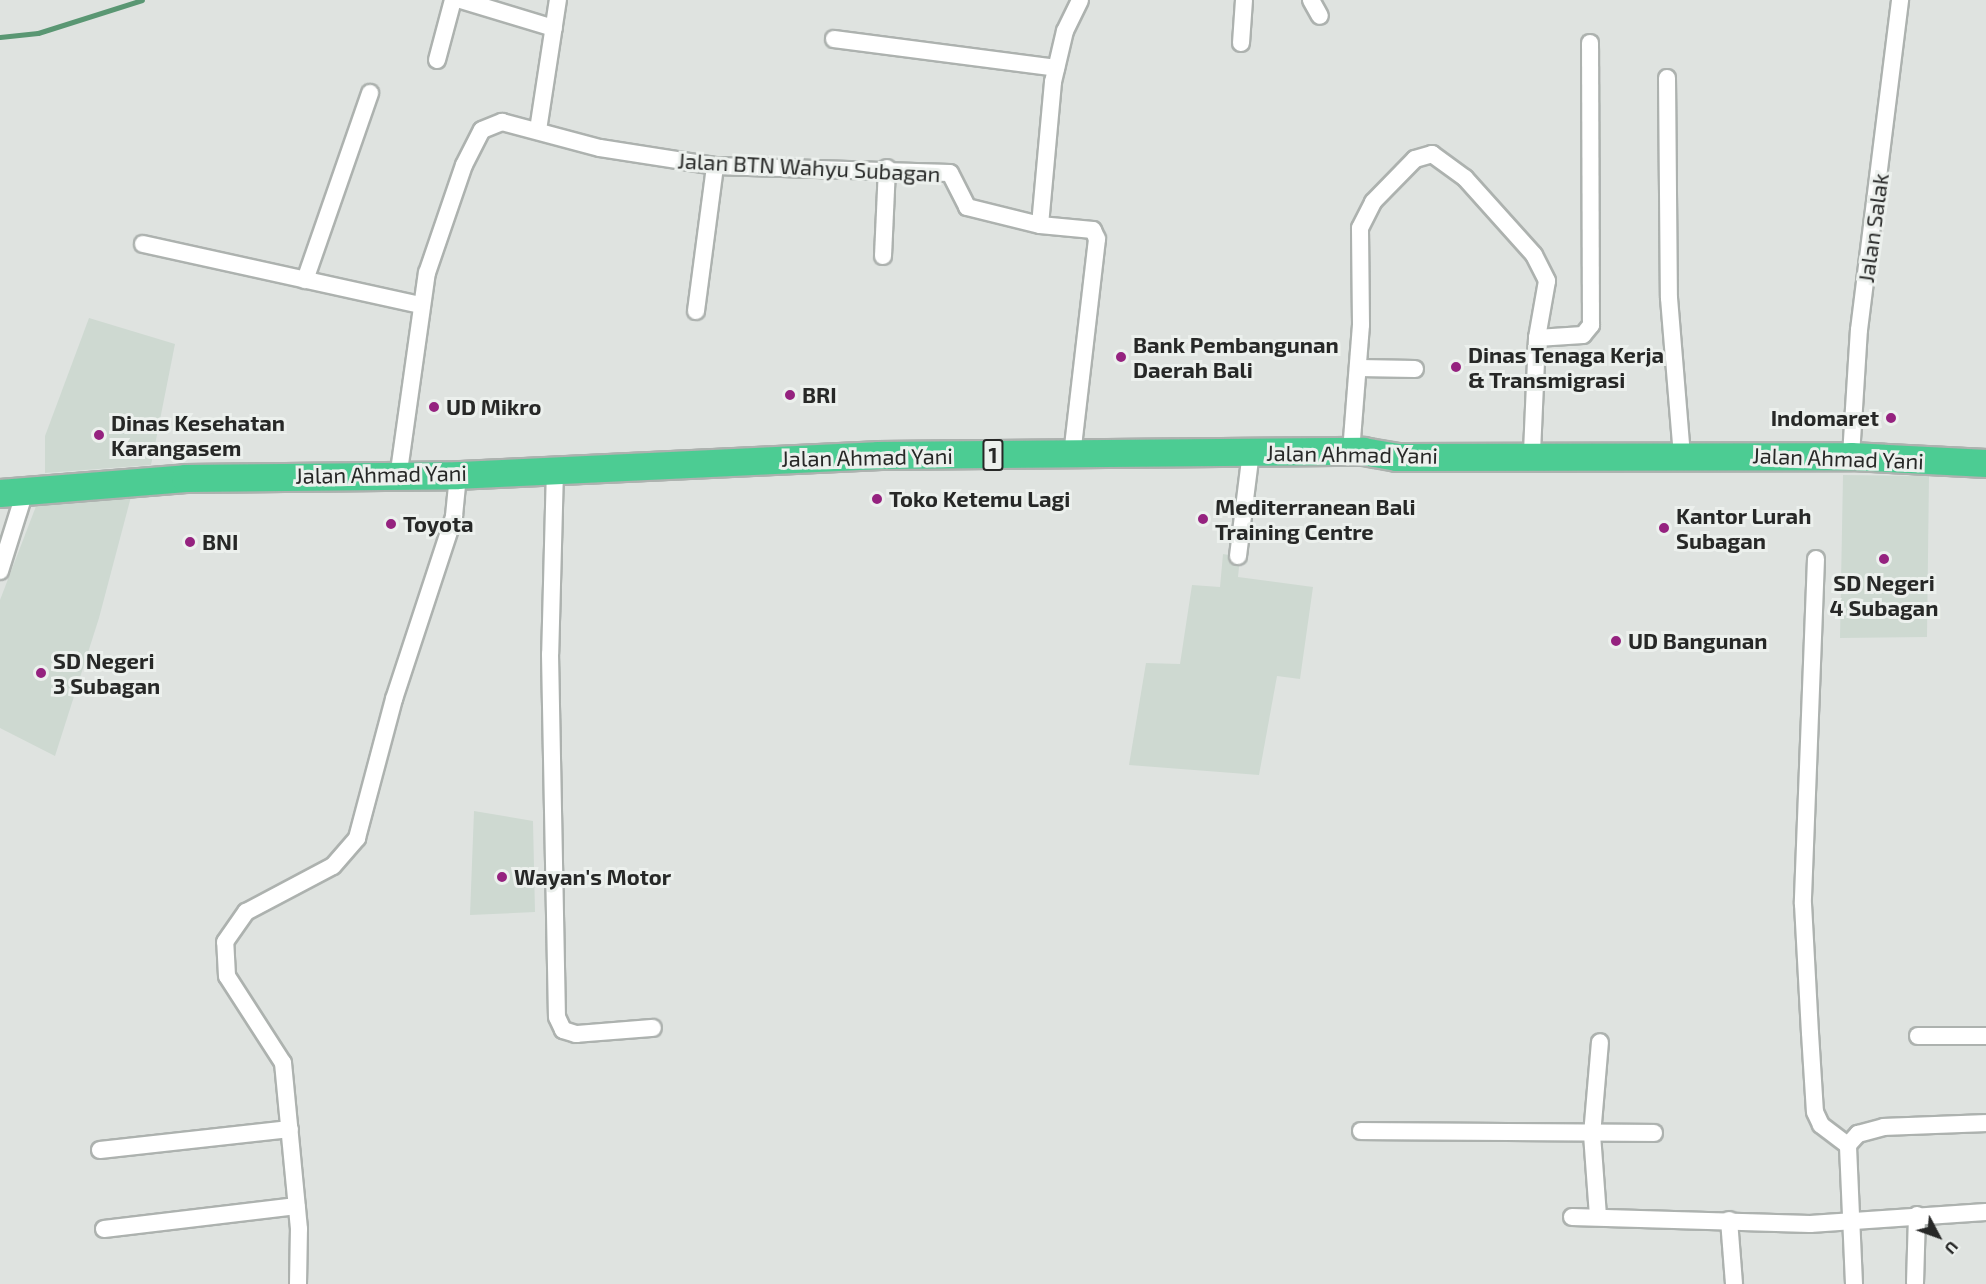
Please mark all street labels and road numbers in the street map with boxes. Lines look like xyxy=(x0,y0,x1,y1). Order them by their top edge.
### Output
street label: Jalan BTN Wahyu Subagan xyxy=(677,147,941,187)
street label: Jalan Salak xyxy=(1852,172,1894,284)
road number: 1 xyxy=(981,437,1005,473)
street label: Jalan Ahmad Yani xyxy=(1265,439,1439,469)
street label: Jalan Ahmad Yani xyxy=(780,442,954,472)
street label: Jalan Ahmad Yani xyxy=(1751,442,1925,474)
street label: Jalan Ahmad Yani xyxy=(294,459,468,489)

